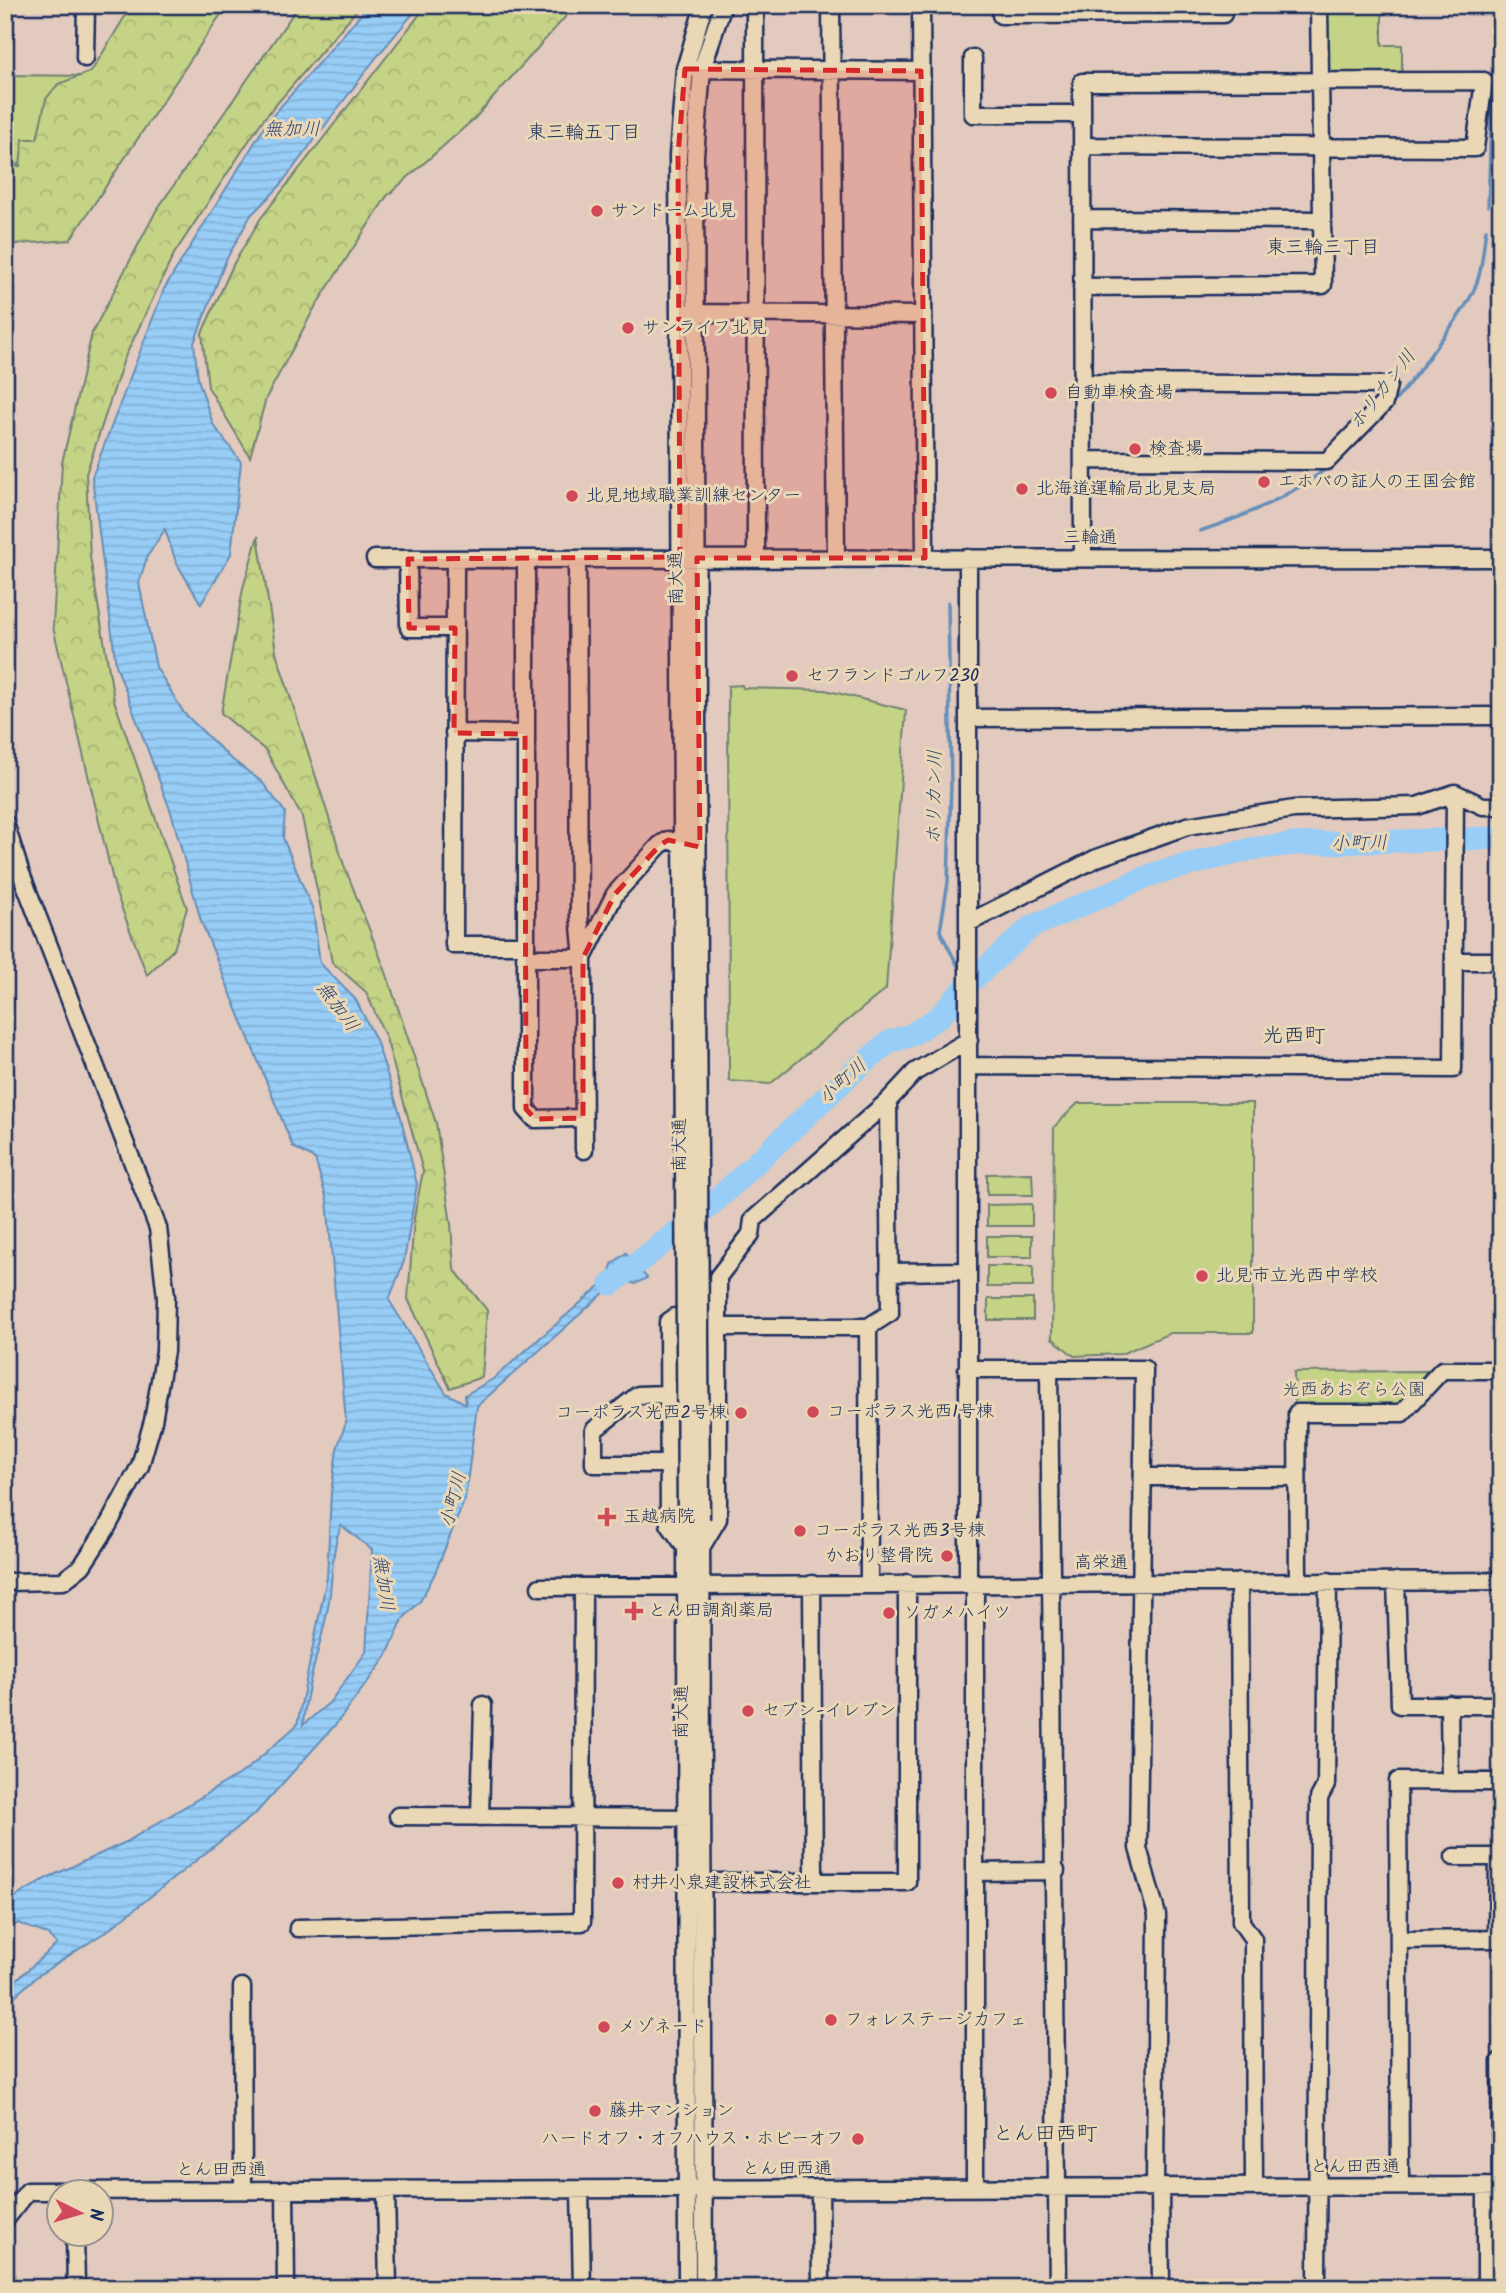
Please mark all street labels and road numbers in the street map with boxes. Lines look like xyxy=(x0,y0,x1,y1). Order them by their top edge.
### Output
street label: 三輪通 xyxy=(1063,524,1117,553)
street label: 南大通 xyxy=(662,551,692,605)
street label: 南大通 xyxy=(666,1118,695,1172)
street label: 高栄通 xyxy=(1074,1549,1128,1578)
street label: 南大通 xyxy=(668,1685,697,1739)
street label: とん田西通 xyxy=(1310,2153,1400,2182)
street label: とん田西通 xyxy=(742,2155,832,2184)
street label: とん田西通 xyxy=(176,2156,266,2185)

